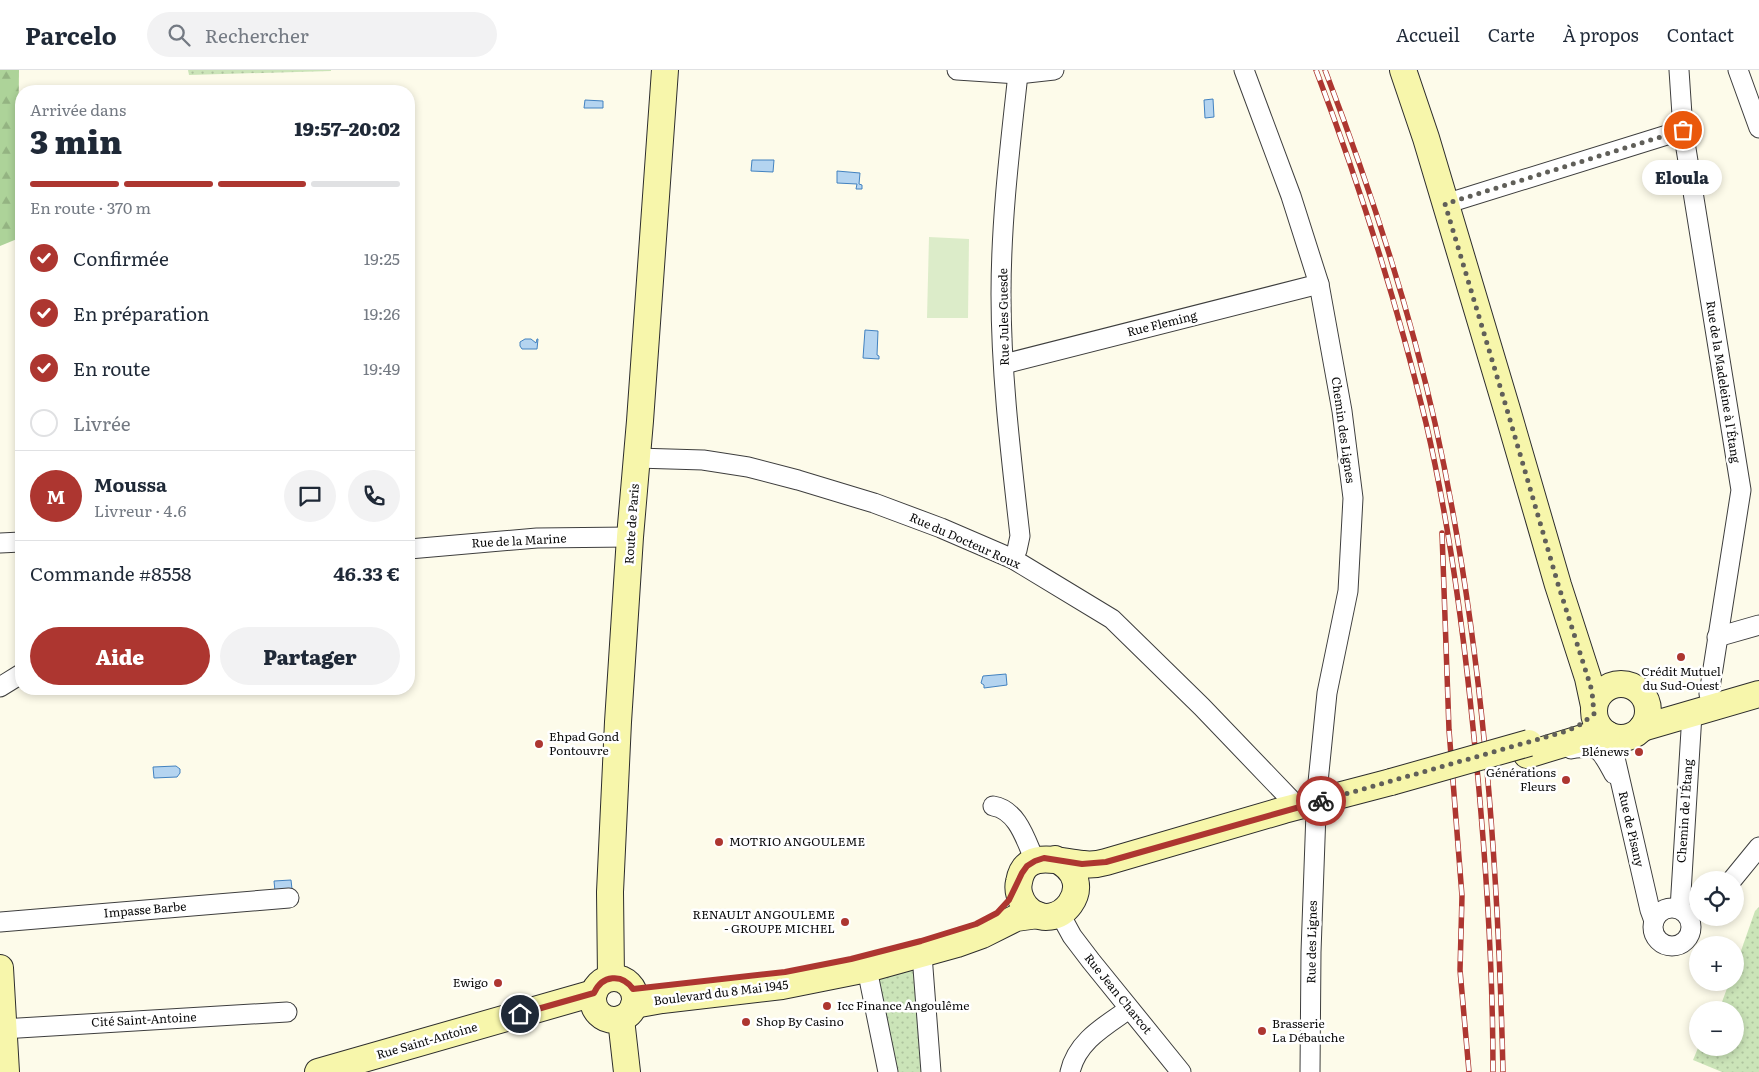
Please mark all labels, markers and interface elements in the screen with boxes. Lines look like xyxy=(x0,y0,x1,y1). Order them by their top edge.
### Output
search box xyxy=(147,12,497,57)
text: Parcelo xyxy=(25,17,117,52)
icon: search xyxy=(165,21,193,49)
text: Rechercher xyxy=(205,21,309,49)
text: Accueil xyxy=(1396,21,1460,48)
text: Carte xyxy=(1488,21,1535,48)
text: À propos xyxy=(1563,21,1639,48)
text: Contact xyxy=(1667,21,1734,48)
text: Arrivée dans xyxy=(30,97,126,121)
pin xyxy=(1662,109,1704,151)
text: 19:57–20:02 xyxy=(295,114,400,142)
text: 3 min xyxy=(30,116,122,164)
icon: bag xyxy=(1669,116,1697,144)
callout: Eloula xyxy=(1643,160,1723,195)
text: Eloula xyxy=(1655,165,1709,189)
text: En route · 370 m xyxy=(30,195,151,219)
icon: check xyxy=(30,244,58,272)
text: Confirmée xyxy=(73,244,169,272)
text: 19:25 xyxy=(364,246,400,270)
street label: Rue Jules Guesde xyxy=(993,268,1013,366)
icon: check xyxy=(30,299,58,327)
text: En préparation xyxy=(73,299,209,327)
street label: Rue de la Madeleine à l'Étang xyxy=(1702,299,1746,465)
text: 19:26 xyxy=(363,301,400,325)
street label: Rue Fleming xyxy=(1125,306,1199,340)
icon: check xyxy=(30,354,58,382)
text: En route xyxy=(73,354,150,382)
text: 19:49 xyxy=(363,356,400,380)
street label: Chemin des Lignes xyxy=(1328,376,1360,485)
text: Livrée xyxy=(73,409,131,437)
text: Moussa xyxy=(94,470,167,498)
button: chat xyxy=(284,470,336,522)
button: phone xyxy=(348,470,400,522)
text: M xyxy=(47,482,65,510)
street label: Route de Paris xyxy=(619,483,643,565)
text: Livreur · 4.6 xyxy=(94,498,186,522)
street label: Rue du Docteur Roux xyxy=(907,507,1024,573)
street label: Rue de la Marine xyxy=(471,529,567,551)
text: Commande #8558 xyxy=(30,559,192,587)
text: 46.33 € xyxy=(333,559,400,587)
button: Aide xyxy=(30,627,210,685)
button: Partager xyxy=(220,627,400,685)
marker: Crédit Mutuel du Sud-Ouest xyxy=(1675,651,1687,663)
place label: Crédit Mutuel du Sud-Ouest xyxy=(1641,662,1721,694)
place label: Ehpad Gond Pontouvre xyxy=(549,727,620,759)
marker: Ehpad Gond Pontouvre xyxy=(533,738,545,750)
place label: Blénews xyxy=(1581,742,1630,760)
marker: Blénews xyxy=(1633,746,1645,758)
street label: Chemin de l'Étang xyxy=(1671,758,1697,863)
place label: Générations Fleurs xyxy=(1486,763,1557,795)
marker: Générations Fleurs xyxy=(1560,774,1572,786)
courier xyxy=(1296,776,1346,826)
icon: bike xyxy=(1307,787,1335,815)
street label: Rue de Pisany xyxy=(1614,789,1649,869)
place label: MOTRIO ANGOULEME xyxy=(729,832,865,850)
marker: MOTRIO ANGOULEME xyxy=(713,836,725,848)
map controls xyxy=(1689,871,1744,1056)
button: locate xyxy=(1689,871,1744,926)
street label: Impasse Barbe xyxy=(103,896,187,922)
street label: Rue des Lignes xyxy=(1301,900,1321,984)
place label: RENAULT ANGOULEME - GROUPE MICHEL xyxy=(692,905,835,937)
marker: RENAULT ANGOULEME - GROUPE MICHEL xyxy=(839,916,851,928)
button: + xyxy=(1689,936,1744,991)
street label: Rue Jean Charcot xyxy=(1081,949,1157,1038)
place label: Ewigo xyxy=(453,973,488,991)
street label: Boulevard du 8 Mai 1945 xyxy=(652,975,789,1009)
marker: Ewigo xyxy=(492,977,504,989)
pin xyxy=(499,993,541,1035)
place label: Icc Finance Angoulême xyxy=(837,996,970,1014)
icon: home xyxy=(506,1000,534,1028)
marker: Icc Finance Angoulême xyxy=(821,1000,833,1012)
button: − xyxy=(1689,1001,1744,1056)
street label: Cité Saint-Antoine xyxy=(91,1007,197,1031)
place label: Shop By Casino xyxy=(756,1012,844,1030)
place label: Brasserie La Débauche xyxy=(1272,1014,1345,1046)
marker: Shop By Casino xyxy=(740,1016,752,1028)
street label: Rue Saint-Antoine xyxy=(374,1017,479,1063)
marker: Brasserie La Débauche xyxy=(1256,1025,1268,1037)

